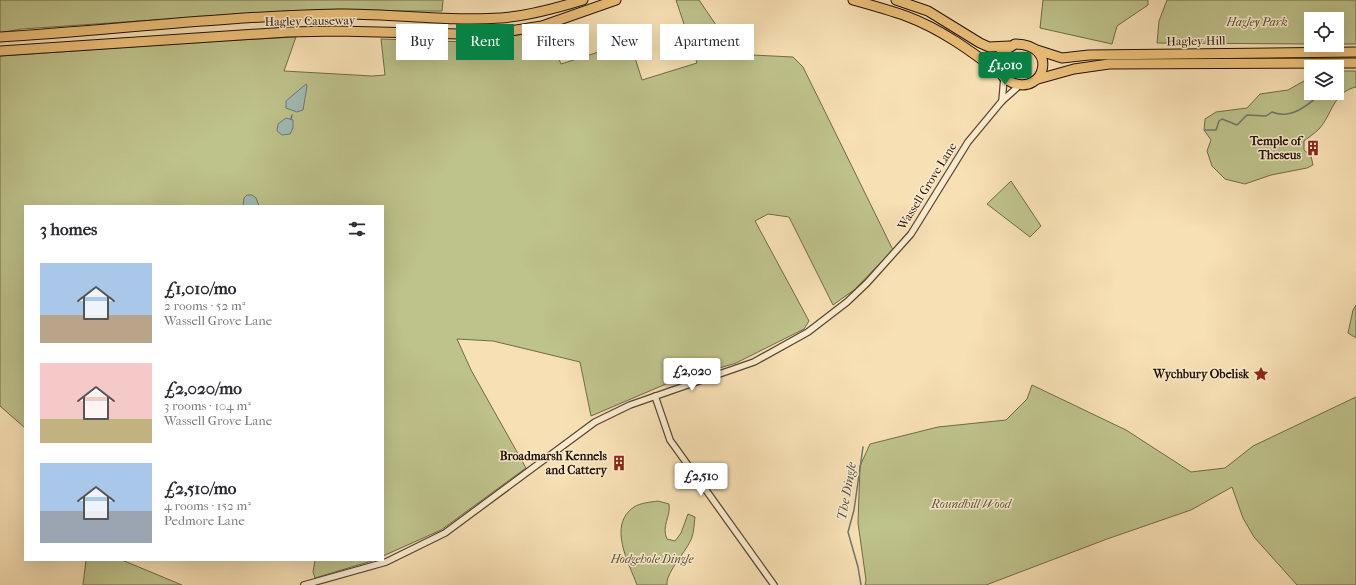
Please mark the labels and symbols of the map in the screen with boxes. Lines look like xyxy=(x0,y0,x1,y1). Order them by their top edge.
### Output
street label: Hagley Causeway xyxy=(265,13,356,29)
park label: Hagley Park xyxy=(1225,15,1288,29)
street label: Hagley Hill xyxy=(1166,33,1226,49)
pin: £1,010 xyxy=(972,52,1038,86)
place label: Temple of Theseus xyxy=(1249,134,1304,162)
building icon: Temple of Theseus xyxy=(1304,139,1322,157)
street label: Wassell Grove Lane xyxy=(894,140,959,233)
pin: £2,020 xyxy=(659,358,725,392)
place icon: Wychbury Obelisk xyxy=(1252,365,1270,383)
place label: Wychbury Obelisk xyxy=(1152,367,1250,382)
place label: Broadmarsh Kennels and Cattery xyxy=(500,449,608,478)
building icon: Broadmarsh Kennels and Cattery xyxy=(610,454,628,472)
water label: The Dingle xyxy=(834,460,859,521)
pin: £2,510 xyxy=(668,463,734,497)
park label: Roundhill Wood xyxy=(930,497,1013,511)
park label: Hodgehole Dingle xyxy=(610,552,695,566)

